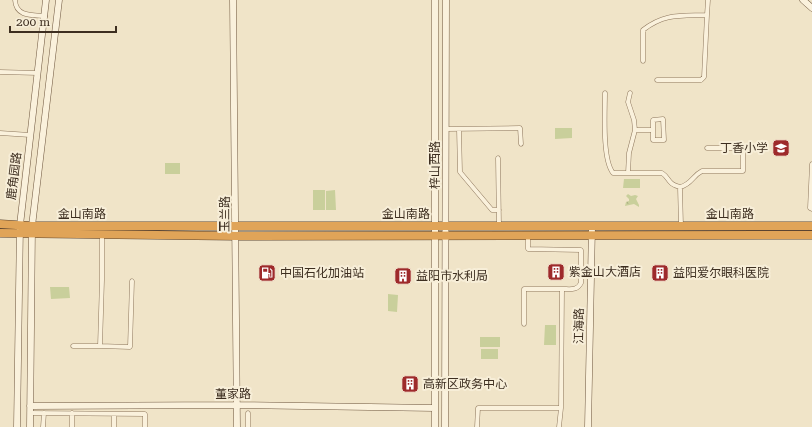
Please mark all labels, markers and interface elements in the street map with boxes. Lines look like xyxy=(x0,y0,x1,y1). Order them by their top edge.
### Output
scale bar xyxy=(10,8,116,34)
text: 200 m xyxy=(16,15,50,29)
school or university icon: 丁香小学 xyxy=(771,138,791,158)
street label: 梓山西路 xyxy=(428,141,442,189)
place label: 丁香小学 xyxy=(720,141,768,155)
street label: 鹿角园路 xyxy=(4,151,24,201)
street label: 玉兰路 xyxy=(218,196,232,232)
street label: 金山南路 xyxy=(58,207,106,221)
street label: 金山南路 xyxy=(382,207,430,221)
street label: 金山南路 xyxy=(706,207,754,221)
building icon: 紫金山大酒店 xyxy=(546,262,566,282)
fuel station icon: 中国石化加油站 xyxy=(257,263,277,283)
building icon: 益阳爱尔眼科医院 xyxy=(650,263,670,283)
place label: 紫金山大酒店 xyxy=(569,265,641,279)
place label: 中国石化加油站 xyxy=(280,266,364,280)
building icon: 益阳市水利局 xyxy=(393,266,413,286)
place label: 益阳爱尔眼科医院 xyxy=(673,266,769,280)
place label: 益阳市水利局 xyxy=(416,269,488,283)
street label: 江海路 xyxy=(572,308,586,344)
building icon: 高新区政务中心 xyxy=(400,374,420,394)
place label: 高新区政务中心 xyxy=(423,377,507,391)
street label: 董家路 xyxy=(215,387,251,401)

